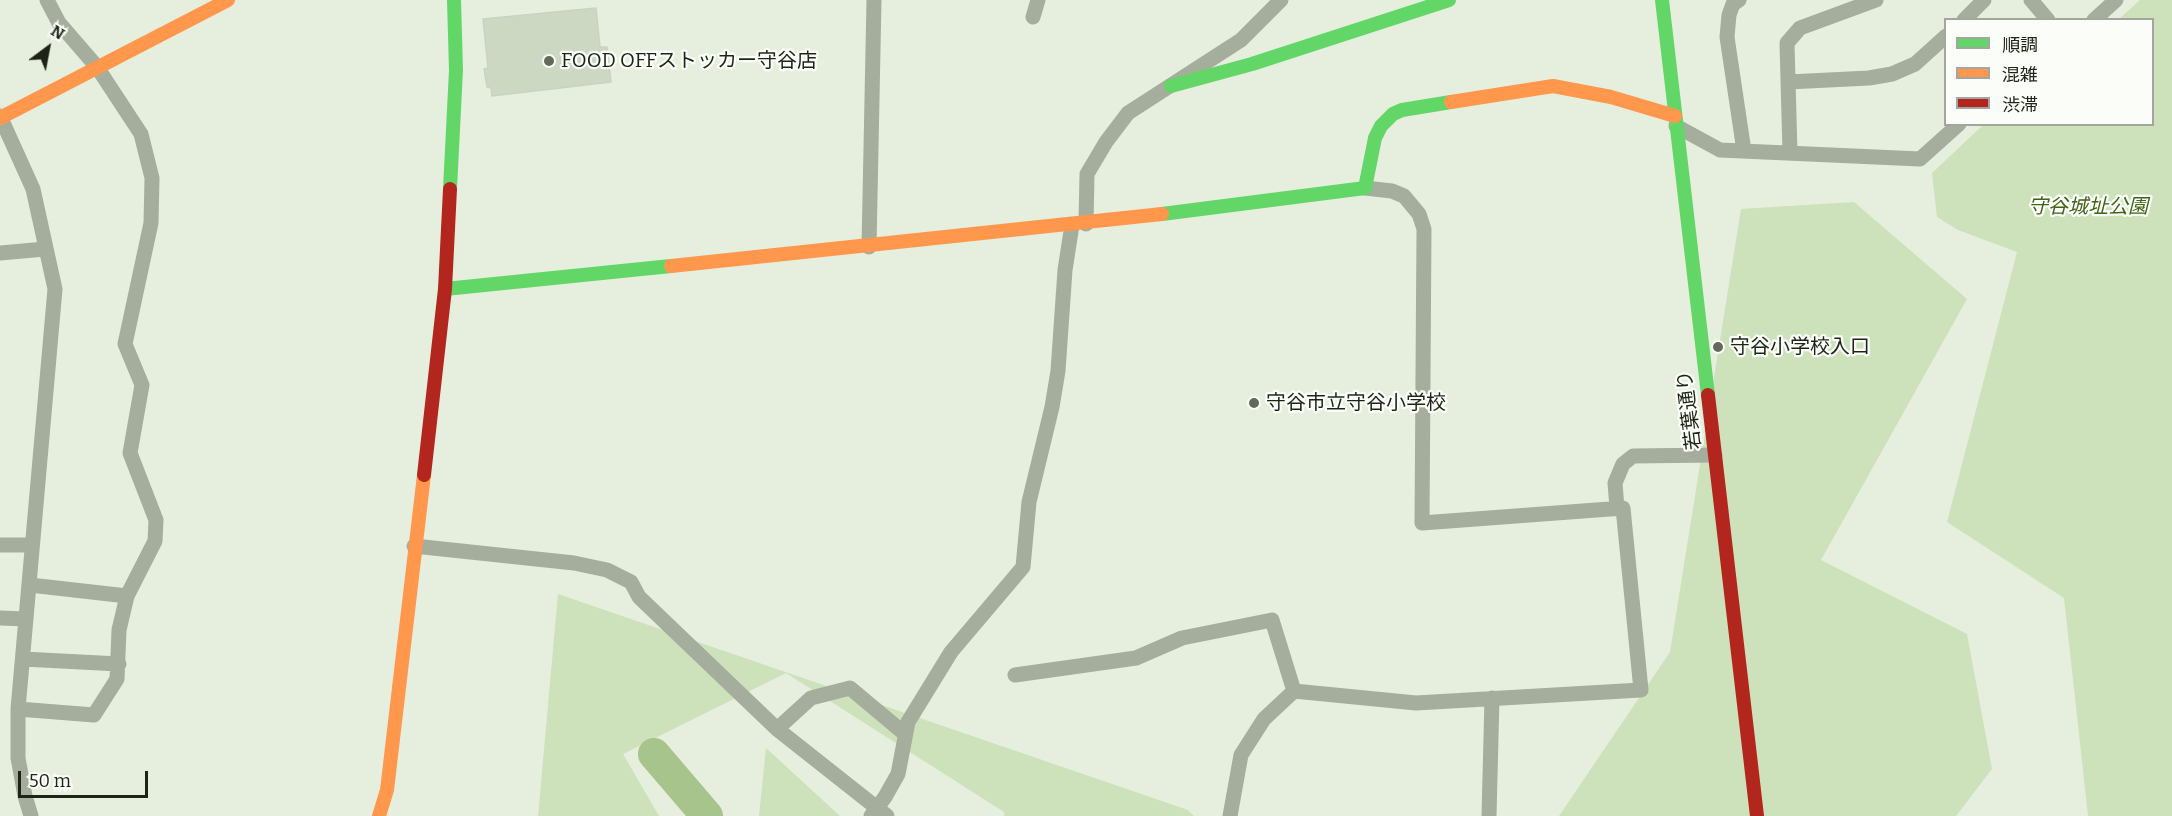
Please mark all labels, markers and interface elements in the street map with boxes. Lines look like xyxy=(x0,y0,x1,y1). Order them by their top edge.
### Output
north arrow xyxy=(18,18,78,78)
legend xyxy=(1944,18,2154,126)
text: N xyxy=(48,21,68,44)
text: 順調 xyxy=(2002,34,2038,56)
place label: FOOD OFFストッカー守谷店 xyxy=(561,49,817,73)
marker: FOOD OFFストッカー守谷店 xyxy=(542,54,556,68)
text: 混雑 xyxy=(2002,64,2038,86)
text: 渋滞 xyxy=(2002,94,2038,116)
park label: 守谷城址公園 xyxy=(2028,195,2148,219)
place label: 守谷小学校入口 xyxy=(1730,335,1870,359)
marker: 守谷小学校入口 xyxy=(1711,340,1725,354)
street label: 若葉通り xyxy=(1673,369,1707,451)
place label: 守谷市立守谷小学校 xyxy=(1266,391,1446,415)
marker: 守谷市立守谷小学校 xyxy=(1247,396,1261,410)
scale bar xyxy=(21,759,152,797)
text: 50 m xyxy=(29,770,71,792)

